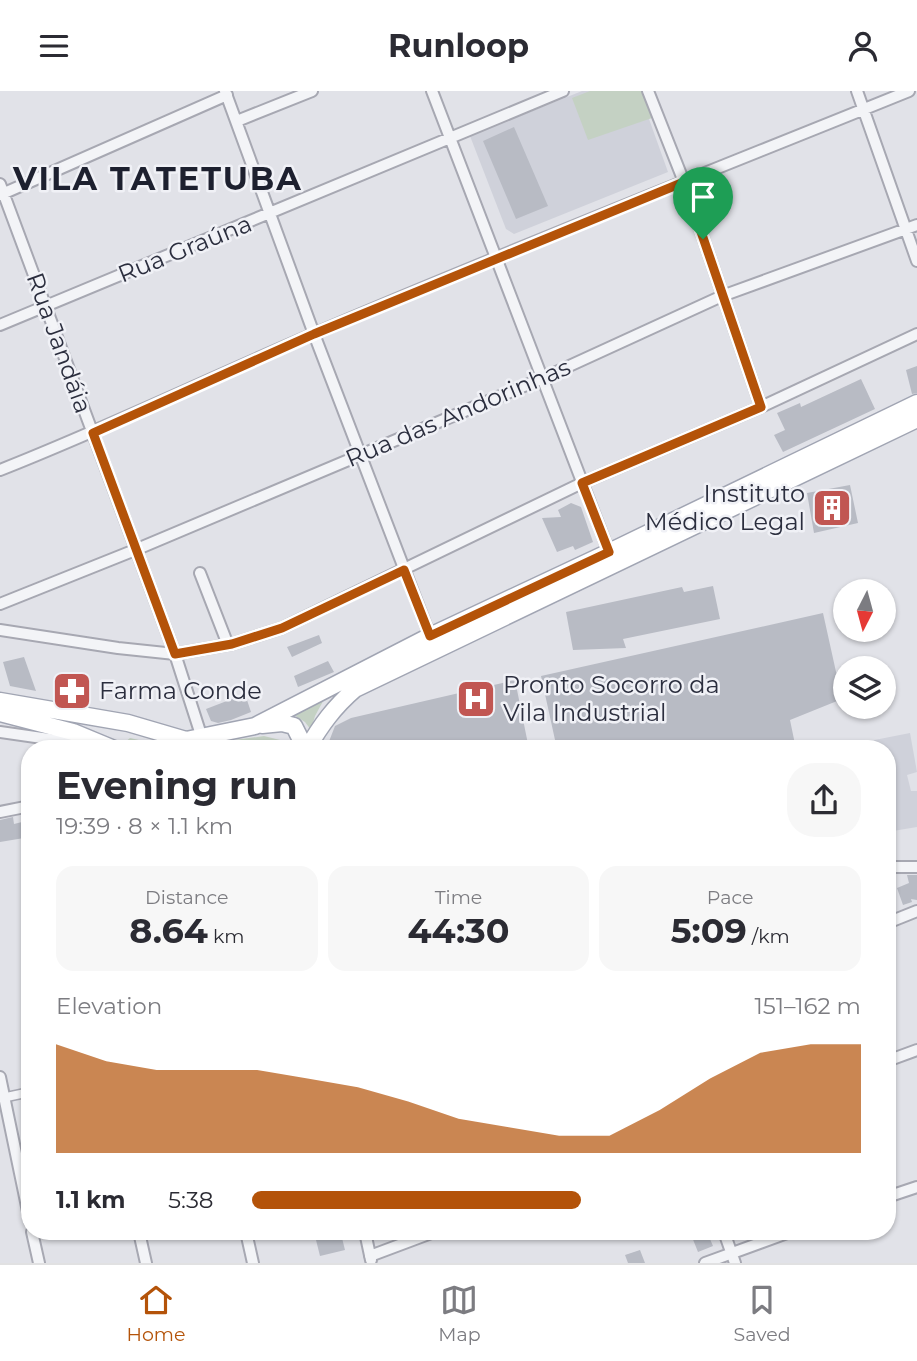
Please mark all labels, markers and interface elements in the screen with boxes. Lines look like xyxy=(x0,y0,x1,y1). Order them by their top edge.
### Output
text: Runloop xyxy=(388,26,529,65)
icon: menu xyxy=(35,27,73,65)
icon: person xyxy=(844,27,882,65)
district label: VILA TATETUBA xyxy=(12,159,303,198)
pin xyxy=(673,167,733,239)
icon: arrive xyxy=(684,178,722,216)
street label: Rua Graúna xyxy=(114,209,256,289)
street label: Rua Jandáia xyxy=(21,269,98,417)
street label: Rua das Andorinhas xyxy=(341,352,575,473)
place label: Instituto Médico Legal xyxy=(645,479,805,536)
building icon: Instituto Médico Legal xyxy=(811,487,853,529)
north arrow xyxy=(833,579,896,642)
map controls xyxy=(833,579,896,719)
button: layers xyxy=(833,656,896,719)
pharmacy icon: Farma Conde xyxy=(51,670,93,712)
place label: Pronto Socorro da Vila Industrial xyxy=(503,670,720,727)
place label: Farma Conde xyxy=(99,676,262,705)
hospital icon: Pronto Socorro da Vila Industrial xyxy=(455,678,497,720)
text: Evening run xyxy=(56,762,298,809)
button: share xyxy=(787,763,861,837)
text: 19:39 · 8 × 1.1 km xyxy=(56,812,233,840)
text: Distance xyxy=(145,886,229,909)
text: Time xyxy=(435,886,482,909)
text: Pace xyxy=(707,886,753,909)
text: 8.64 xyxy=(129,909,208,952)
text: 44:30 xyxy=(407,909,510,952)
text: 5:09 xyxy=(671,909,747,952)
text: km xyxy=(208,925,244,948)
text: /km xyxy=(747,925,790,948)
text: Elevation xyxy=(56,992,162,1020)
text: 151–162 m xyxy=(754,992,861,1020)
text: 1.1 km xyxy=(56,1186,125,1214)
text: 5:38 xyxy=(168,1186,214,1214)
tab: Home xyxy=(126,1281,185,1346)
tab: Map xyxy=(438,1281,481,1346)
tab: Saved xyxy=(733,1281,791,1346)

